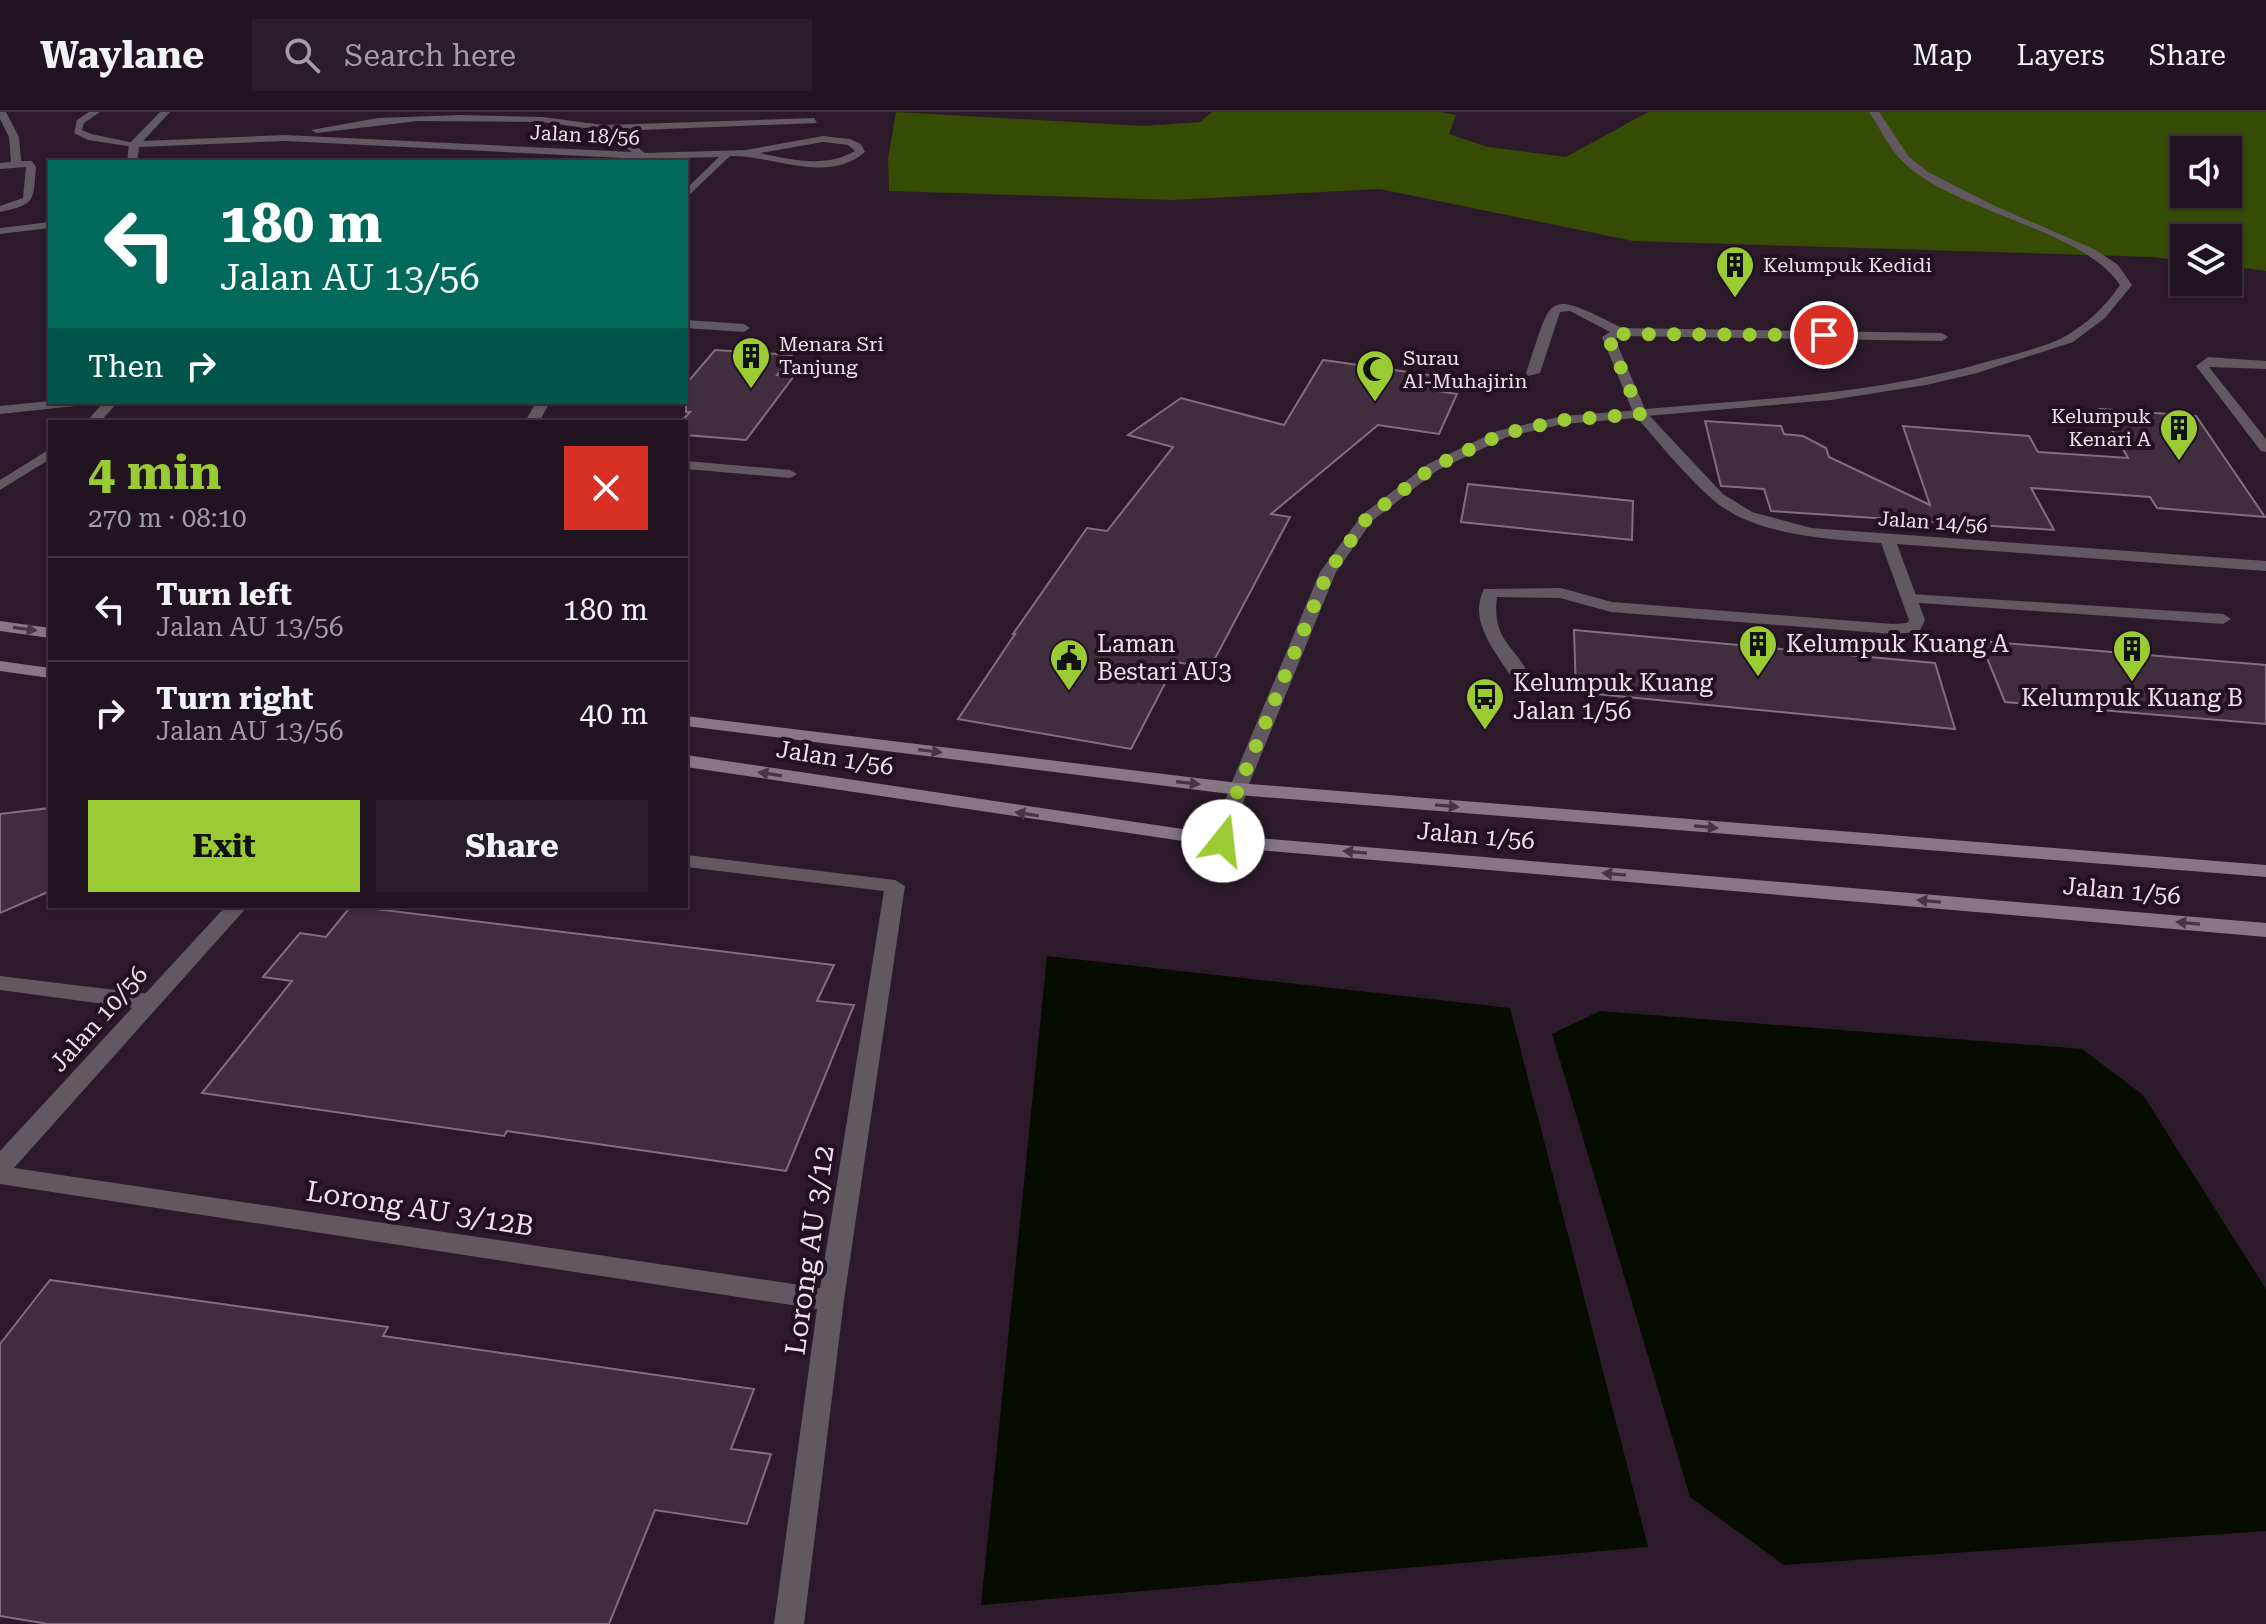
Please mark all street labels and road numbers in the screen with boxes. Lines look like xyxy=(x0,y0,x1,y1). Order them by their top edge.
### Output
street label: Jalan 18/56 xyxy=(530,120,640,150)
street label: Jalan 14/56 xyxy=(1877,506,1989,538)
street label: Jalan 1/56 xyxy=(774,735,896,781)
street label: Jalan 1/56 xyxy=(1416,817,1536,855)
street label: Jalan 1/56 xyxy=(2062,872,2182,910)
street label: Jalan 10/56 xyxy=(45,961,153,1077)
street label: Lorong AU 3/12 xyxy=(778,1143,841,1357)
street label: Lorong AU 3/12B xyxy=(304,1174,536,1243)

